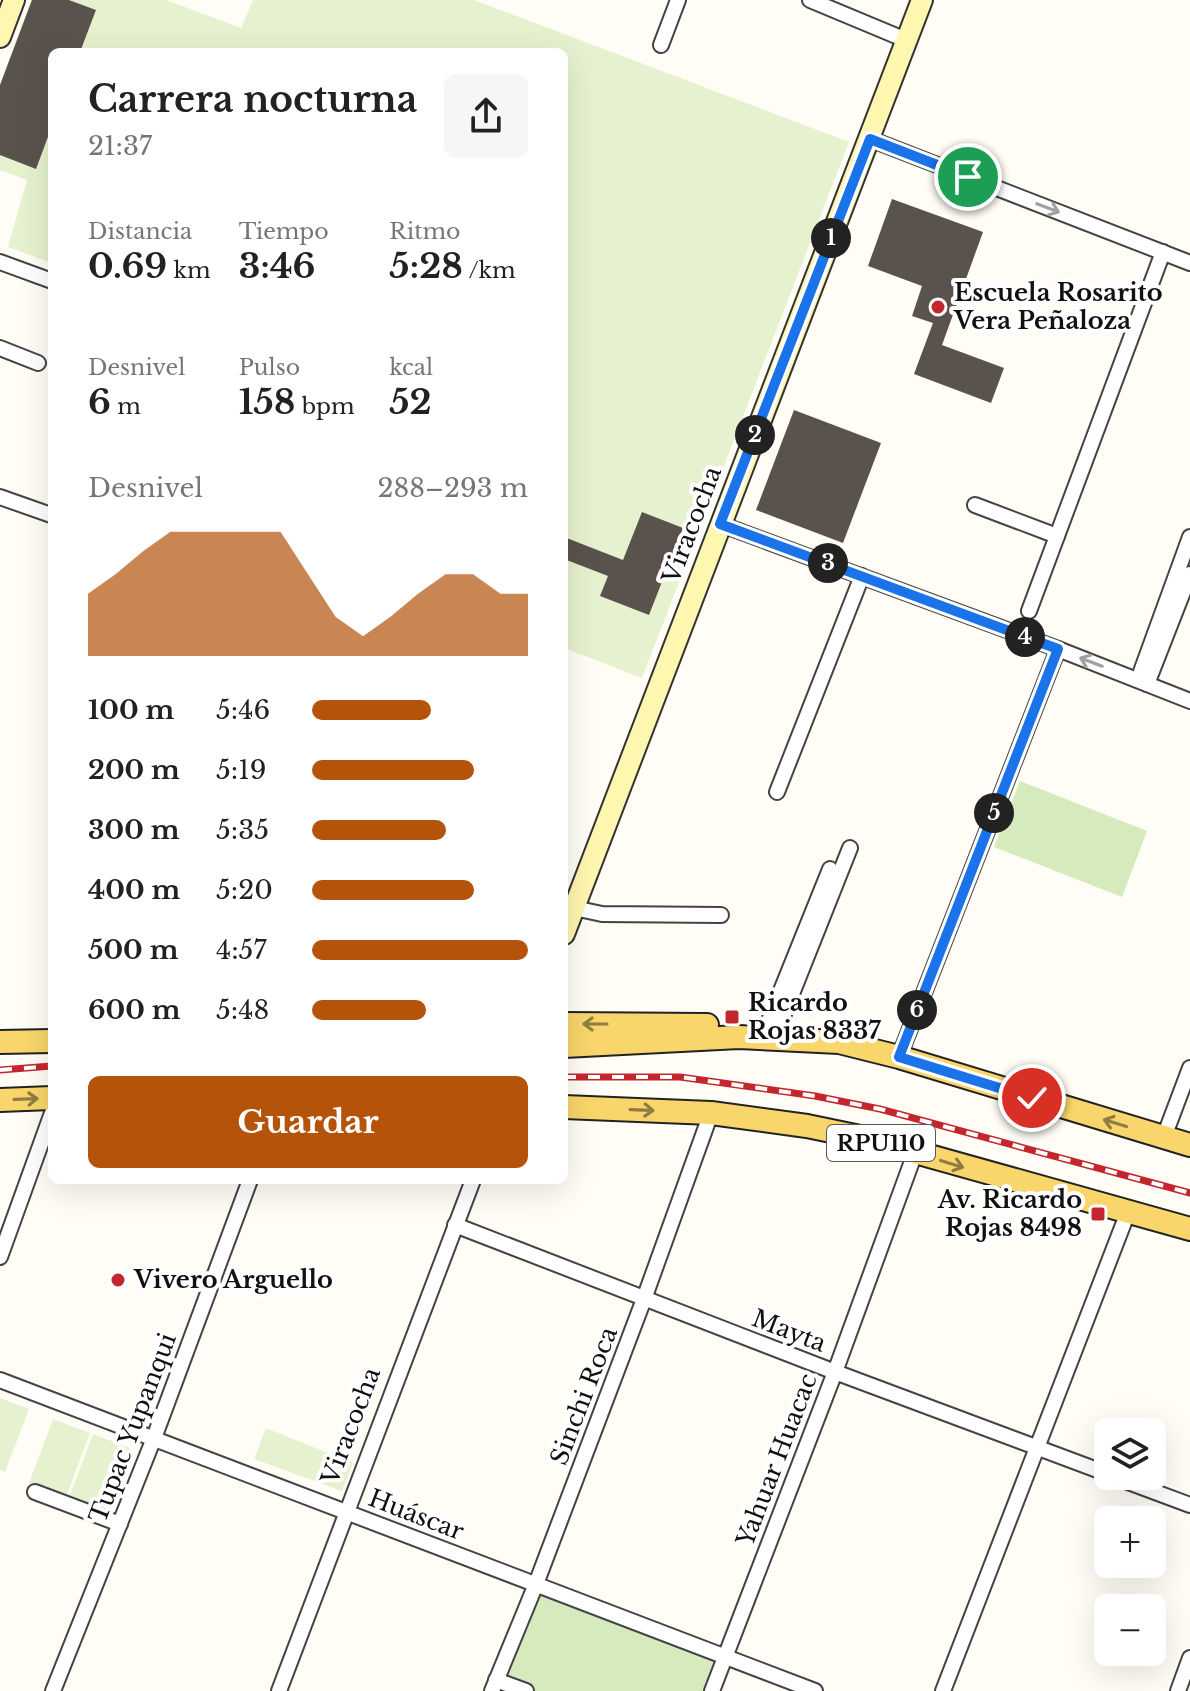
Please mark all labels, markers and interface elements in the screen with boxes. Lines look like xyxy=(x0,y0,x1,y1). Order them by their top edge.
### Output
button: share xyxy=(444,74,528,158)
text: Carrera nocturna xyxy=(88,77,417,122)
text: 21:37 xyxy=(88,130,152,162)
pin xyxy=(934,143,1002,211)
icon: arrive xyxy=(946,155,990,199)
one-way arrow xyxy=(1035,202,1060,216)
text: Distancia xyxy=(88,218,192,245)
text: Tiempo xyxy=(239,218,329,245)
text: Ritmo xyxy=(389,218,460,245)
pin: 1 xyxy=(811,218,851,258)
text: 1 xyxy=(826,224,836,251)
text: 0.69 xyxy=(88,245,167,287)
text: 3:46 xyxy=(239,245,315,287)
text: 5:28 xyxy=(389,245,463,287)
text: km xyxy=(167,257,211,284)
text: /km xyxy=(463,257,516,284)
place label: Escuela Rosarito Vera Peñaloza xyxy=(953,278,1163,335)
marker: Escuela Rosarito Vera Peñaloza xyxy=(929,298,947,316)
text: Desnivel xyxy=(88,354,185,381)
text: Pulso xyxy=(239,354,300,381)
text: kcal xyxy=(389,354,433,381)
text: 6 xyxy=(88,381,111,423)
text: 158 xyxy=(239,381,295,423)
text: 52 xyxy=(389,381,432,423)
text: m xyxy=(111,393,141,420)
text: bpm xyxy=(295,393,355,420)
pin: 2 xyxy=(735,415,775,455)
text: 2 xyxy=(748,421,762,448)
street label: Viracocha xyxy=(656,462,727,588)
text: Desnivel xyxy=(88,472,203,504)
text: 288–293 m xyxy=(378,472,528,504)
pin: 3 xyxy=(808,543,848,583)
text: 3 xyxy=(821,549,835,576)
pin: 4 xyxy=(1005,617,1045,657)
text: 4 xyxy=(1018,623,1032,650)
one-way arrow xyxy=(1079,654,1104,668)
text: 100 m xyxy=(88,694,174,726)
text: 5:46 xyxy=(216,694,270,726)
text: 200 m xyxy=(88,754,180,786)
text: 5:19 xyxy=(216,754,267,786)
pin: 5 xyxy=(974,793,1014,833)
text: 5 xyxy=(987,799,1001,826)
text: 300 m xyxy=(88,814,180,846)
text: 5:35 xyxy=(216,814,269,846)
text: 400 m xyxy=(88,874,180,906)
text: 5:20 xyxy=(216,874,273,906)
text: 500 m xyxy=(88,934,178,966)
text: 4:57 xyxy=(216,934,266,966)
place label: Ricardo Rojas 8337 xyxy=(748,988,881,1045)
pin: 6 xyxy=(897,990,937,1030)
text: 600 m xyxy=(88,994,180,1026)
text: 5:48 xyxy=(216,994,269,1026)
text: 6 xyxy=(910,996,924,1023)
marker: Ricardo Rojas 8337 xyxy=(723,1008,741,1026)
one-way arrow xyxy=(582,1016,609,1032)
pin xyxy=(998,1064,1066,1132)
button: Guardar xyxy=(88,1076,528,1168)
icon: check xyxy=(1010,1076,1054,1120)
one-way arrow xyxy=(12,1091,39,1106)
one-way arrow xyxy=(628,1102,655,1117)
one-way arrow xyxy=(1103,1115,1129,1130)
road number: RPU110 xyxy=(827,1125,935,1161)
one-way arrow xyxy=(939,1158,964,1172)
place label: Av. Ricardo Rojas 8498 xyxy=(937,1185,1082,1242)
marker: Av. Ricardo Rojas 8498 xyxy=(1089,1205,1107,1223)
place label: Vivero Arguello xyxy=(133,1265,333,1294)
marker: Vivero Arguello xyxy=(109,1271,127,1289)
street label: Mayta xyxy=(748,1303,831,1358)
street label: Sinchi Roca xyxy=(544,1322,623,1469)
street label: Tupac Yupanqui xyxy=(83,1329,182,1527)
street label: Viracocha xyxy=(315,1363,386,1489)
street label: Yahuar Huacac xyxy=(730,1369,823,1551)
map controls xyxy=(1094,1418,1166,1666)
button: layers xyxy=(1094,1418,1166,1490)
street label: Huáscar xyxy=(364,1483,468,1546)
button: + xyxy=(1094,1506,1166,1578)
button: − xyxy=(1094,1594,1166,1666)

